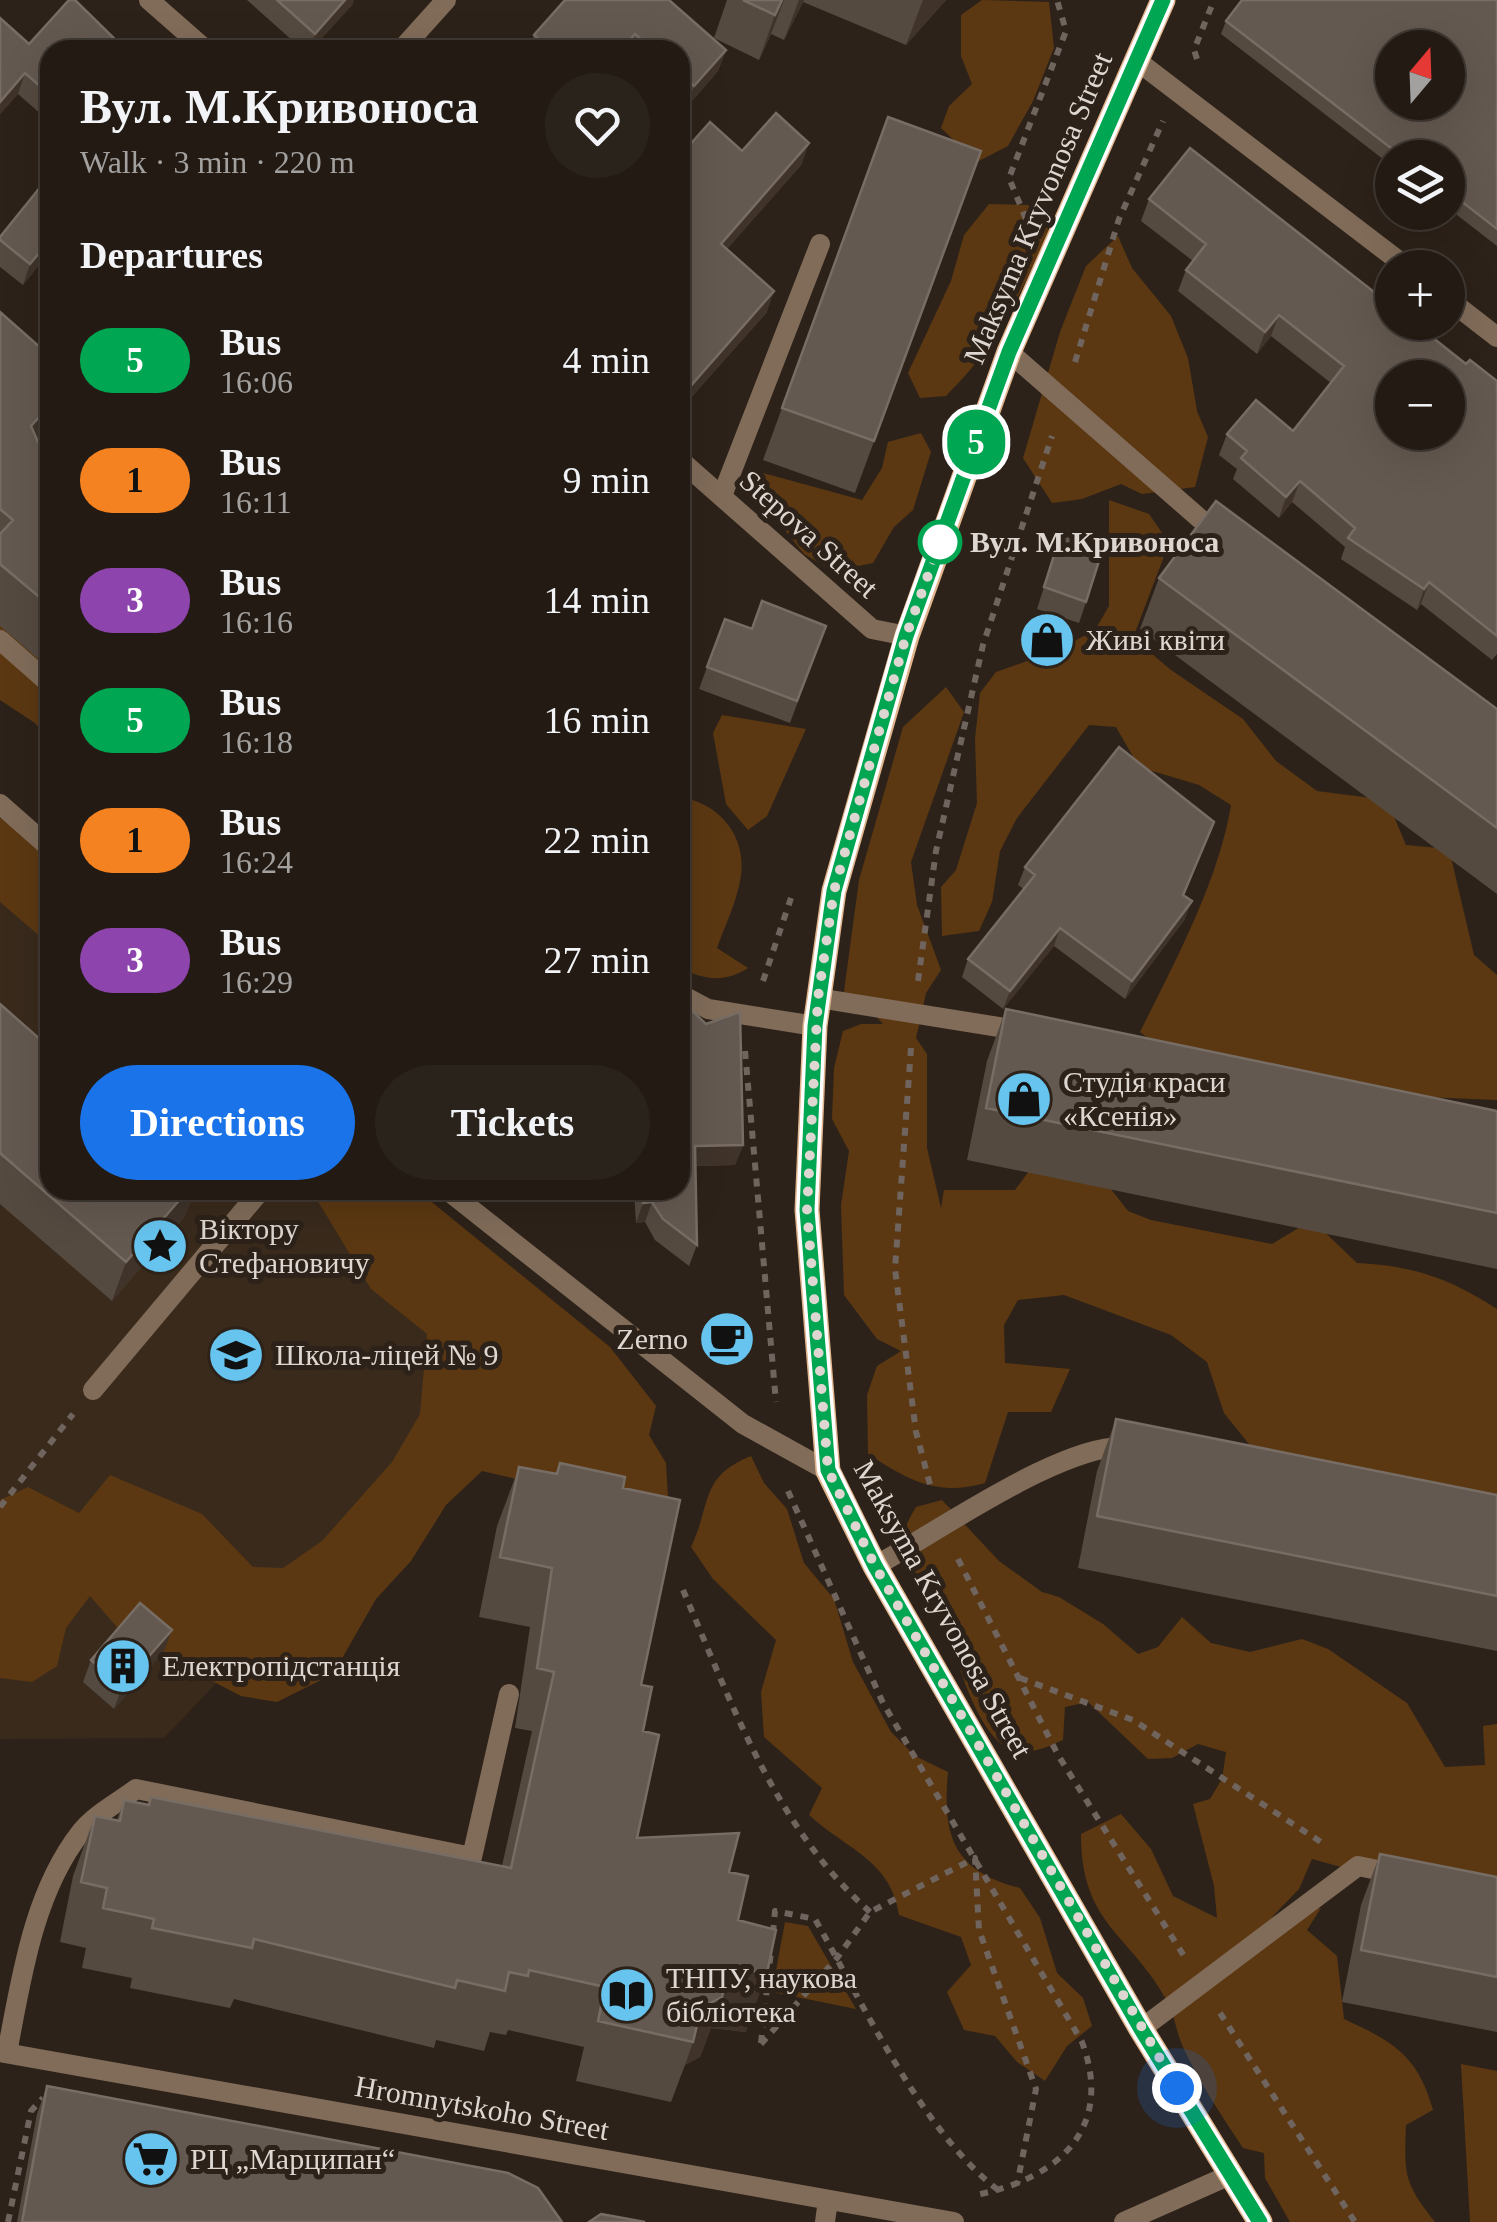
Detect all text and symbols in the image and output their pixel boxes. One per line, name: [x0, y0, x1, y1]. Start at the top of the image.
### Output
north arrow: [1375, 30, 1465, 120]
map controls: [1375, 30, 1465, 450]
street label: Maksyma Kryvonosa Street: [957, 47, 1118, 368]
button: heart: [545, 73, 650, 178]
text: Вул. М.Кривоноса: [80, 80, 479, 133]
button: layers: [1375, 140, 1465, 230]
text: Walk · 3 min · 220 m: [80, 144, 355, 180]
text: Departures: [80, 234, 263, 276]
button: +: [1375, 250, 1465, 340]
text: Bus: [220, 321, 281, 363]
text: 4 min: [562, 339, 650, 381]
text: 5: [126, 341, 144, 380]
button: −: [1375, 360, 1465, 450]
text: 16:06: [220, 364, 293, 400]
line badge: 5: [944, 410, 1008, 474]
text: 5: [967, 423, 985, 462]
text: Bus: [220, 441, 281, 483]
text: 9 min: [562, 459, 650, 501]
text: 1: [126, 461, 144, 500]
street label: Stepova Street: [734, 463, 886, 605]
text: 16:11: [220, 484, 292, 520]
marker: Вул. М.Кривоноса: [919, 521, 961, 563]
place label: Вул. М.Кривоноса: [970, 525, 1219, 558]
text: Bus: [220, 561, 281, 603]
text: 14 min: [543, 579, 650, 621]
text: 3: [126, 581, 144, 620]
text: 16:16: [220, 604, 293, 640]
shop icon: Живі квіти: [1017, 610, 1077, 670]
place label: Живі квіти: [1086, 623, 1225, 656]
text: Bus: [220, 681, 281, 723]
text: 16 min: [543, 699, 650, 741]
text: 5: [126, 701, 144, 740]
text: 16:18: [220, 724, 293, 760]
text: Bus: [220, 801, 281, 843]
text: 22 min: [543, 819, 650, 861]
text: 1: [126, 821, 144, 860]
text: 16:24: [220, 844, 293, 880]
text: Bus: [220, 921, 281, 963]
text: 27 min: [543, 939, 650, 981]
text: 3: [126, 941, 144, 980]
text: 16:29: [220, 964, 293, 1000]
button: Directions: [80, 1065, 355, 1180]
button: Tickets: [375, 1065, 650, 1180]
place label: Студія краси «Ксенія»: [1063, 1065, 1226, 1132]
shop icon: Студія краси «Ксенія»: [994, 1069, 1054, 1129]
place label: Віктору Стефановичу: [199, 1212, 370, 1279]
place icon: Віктору Стефановичу: [130, 1216, 190, 1276]
cafe icon: Zerno: [697, 1309, 757, 1369]
place label: Zerno: [616, 1322, 688, 1355]
school or university icon: Школа-ліцей № 9: [206, 1325, 266, 1385]
place label: Школа-ліцей № 9: [275, 1338, 499, 1371]
street label: Maksyma Kryvonosa Street: [848, 1454, 1039, 1764]
building icon: Електропідстанція: [93, 1636, 153, 1696]
place label: Електропідстанція: [162, 1649, 400, 1682]
place label: ТНПУ, наукова бібліотека: [666, 1961, 857, 2028]
library icon: ТНПУ, наукова бібліотека: [597, 1965, 657, 2025]
your location: [1152, 2063, 1202, 2113]
street label: Hromnytskoho Street: [352, 2069, 612, 2146]
supermarket icon: РЦ „Марципан“: [121, 2129, 181, 2189]
place label: РЦ „Марципан“: [190, 2142, 395, 2175]

